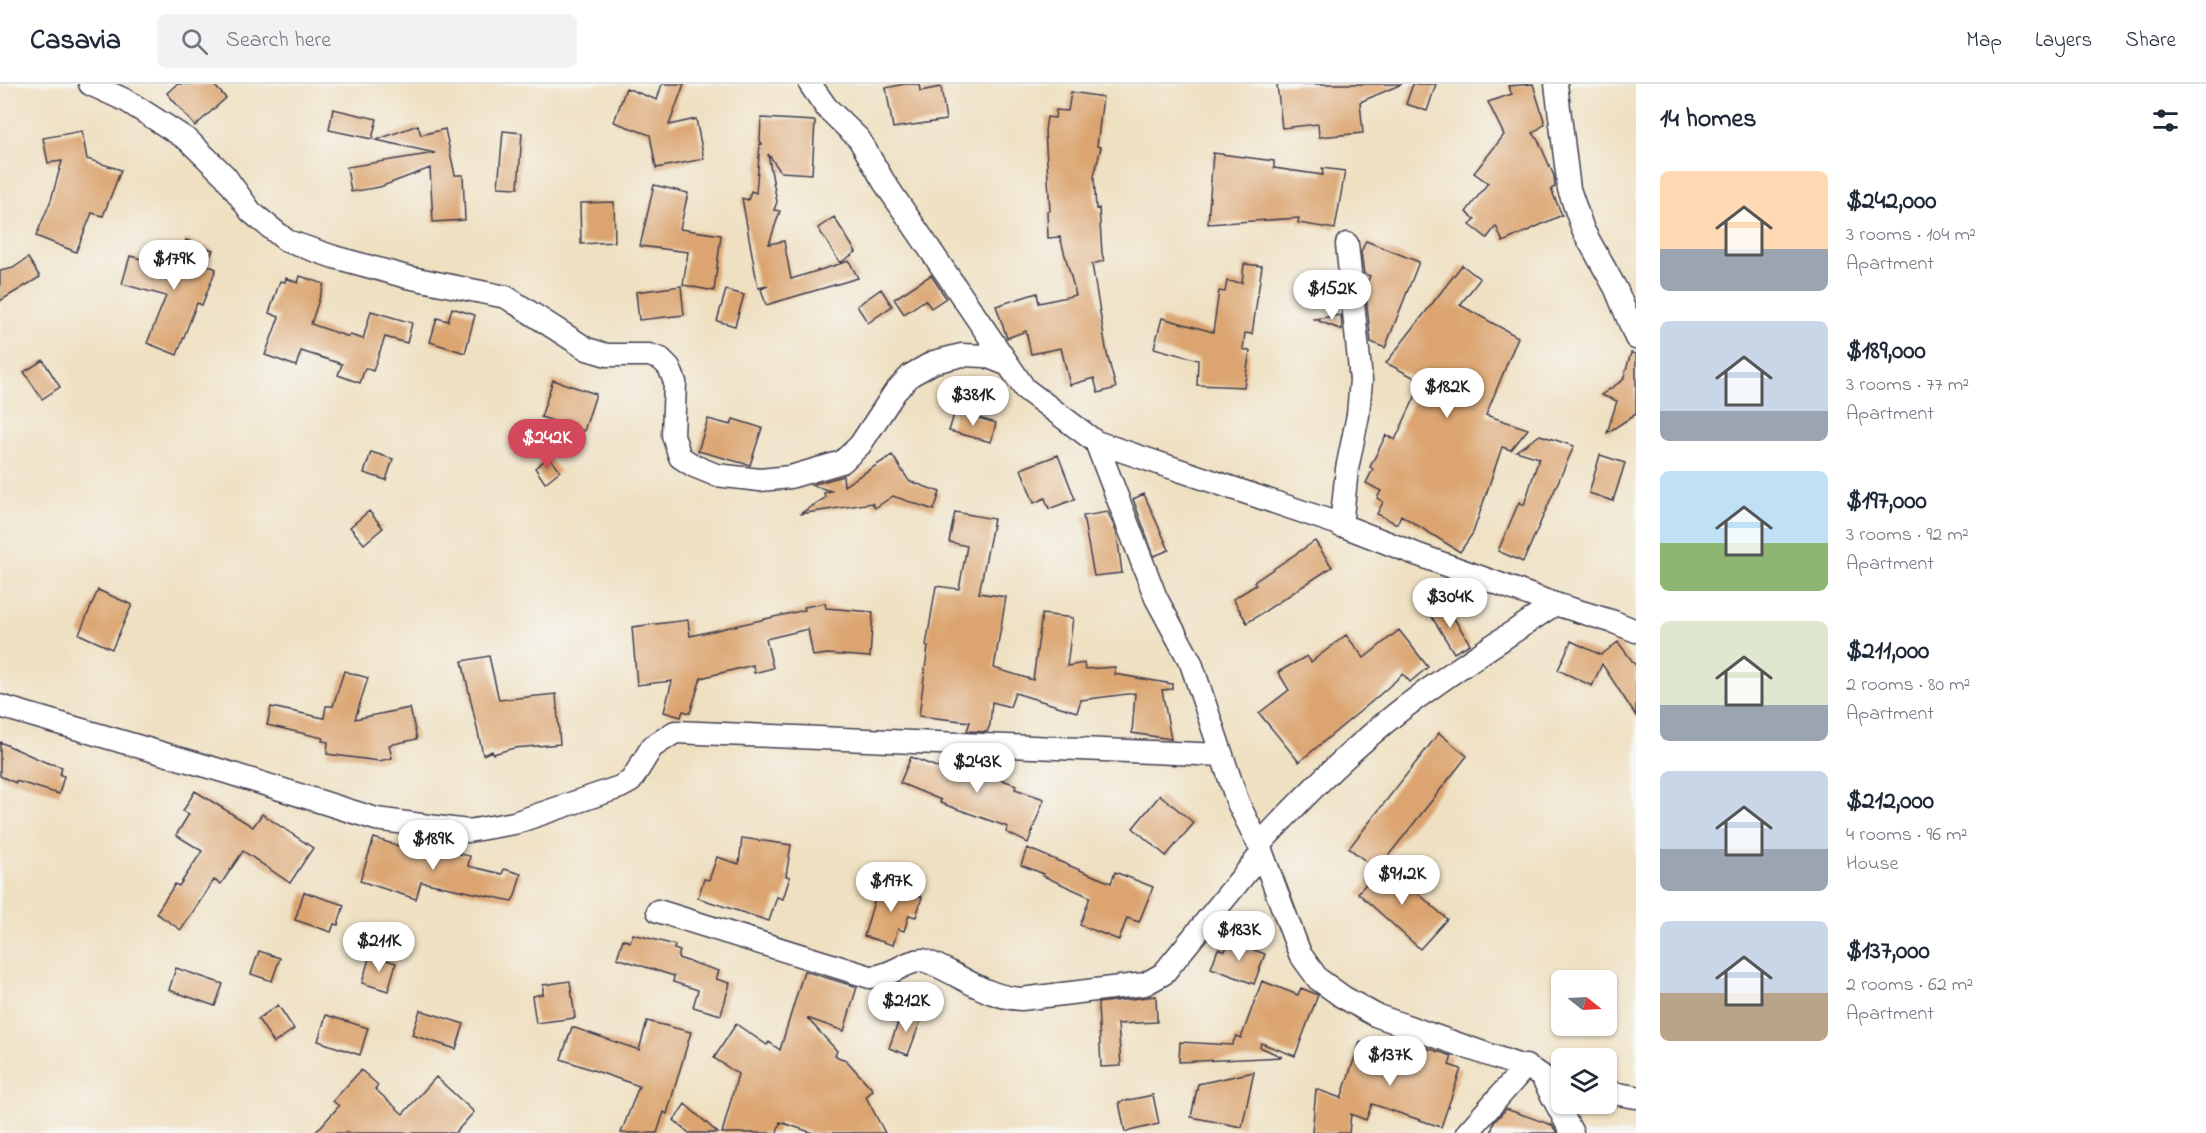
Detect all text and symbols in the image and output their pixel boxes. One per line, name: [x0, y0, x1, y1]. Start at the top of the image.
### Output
search box: [157, 14, 577, 68]
text: Casavia: [30, 21, 121, 62]
icon: search: [178, 25, 211, 58]
text: Search here: [226, 25, 331, 57]
text: Map: [1966, 26, 2002, 56]
text: Layers: [2035, 26, 2092, 56]
text: Share: [2125, 26, 2176, 56]
text: 14 homes: [1660, 101, 1756, 139]
icon: filters: [2149, 104, 2182, 137]
text: $242,000: [1846, 183, 1936, 221]
icon: home: [1708, 195, 1780, 267]
text: 3 rooms · 104 m²: [1846, 221, 1976, 250]
pin: $179K: [132, 240, 216, 291]
text: $179K: [153, 245, 195, 274]
text: Apartment: [1846, 250, 1934, 279]
pin: $152K: [1290, 270, 1374, 321]
text: $152K: [1307, 275, 1357, 304]
text: $189,000: [1846, 333, 1926, 371]
icon: home: [1708, 345, 1780, 417]
pin: $182K: [1405, 368, 1489, 419]
text: 3 rooms · 77 m²: [1846, 371, 1969, 400]
text: $182K: [1424, 373, 1470, 402]
pin: $381K: [931, 376, 1015, 427]
text: $381K: [951, 381, 995, 410]
text: Apartment: [1846, 400, 1934, 429]
pin: $242K: [505, 419, 589, 470]
text: $242K: [522, 424, 572, 453]
text: $197,000: [1846, 483, 1927, 521]
icon: home: [1708, 495, 1780, 567]
text: 3 rooms · 92 m²: [1846, 521, 1969, 550]
text: Apartment: [1846, 550, 1934, 579]
pin: $304K: [1408, 578, 1492, 629]
text: $304K: [1427, 583, 1473, 612]
text: $211,000: [1846, 633, 1929, 671]
icon: home: [1708, 645, 1780, 717]
text: 2 rooms · 80 m²: [1846, 671, 1971, 700]
text: Apartment: [1846, 700, 1934, 729]
pin: $243K: [935, 743, 1019, 794]
text: $243K: [953, 748, 1001, 777]
text: $212,000: [1846, 783, 1934, 821]
icon: home: [1708, 795, 1780, 867]
pin: $189K: [391, 820, 475, 871]
text: 4 rooms · 96 m²: [1846, 821, 1967, 850]
text: $189K: [412, 825, 454, 854]
text: House: [1846, 850, 1899, 879]
pin: $91.2K: [1353, 855, 1451, 906]
text: $91.2K: [1378, 860, 1426, 889]
pin: $197K: [849, 862, 933, 913]
text: $197K: [870, 867, 912, 896]
pin: $183K: [1197, 911, 1281, 962]
text: $183K: [1217, 916, 1261, 945]
pin: $211K: [337, 922, 421, 973]
text: $211K: [357, 927, 401, 956]
text: $137,000: [1846, 933, 1930, 971]
icon: home: [1708, 945, 1780, 1017]
north arrow: [1551, 970, 1617, 1036]
map controls: [1551, 970, 1617, 1114]
text: 2 rooms · 62 m²: [1846, 971, 1973, 1000]
pin: $212K: [864, 982, 948, 1033]
text: $212K: [882, 987, 930, 1016]
text: Apartment: [1846, 1000, 1934, 1029]
pin: $137K: [1348, 1036, 1432, 1087]
text: $137K: [1368, 1041, 1412, 1070]
button: layers: [1551, 1048, 1617, 1114]

